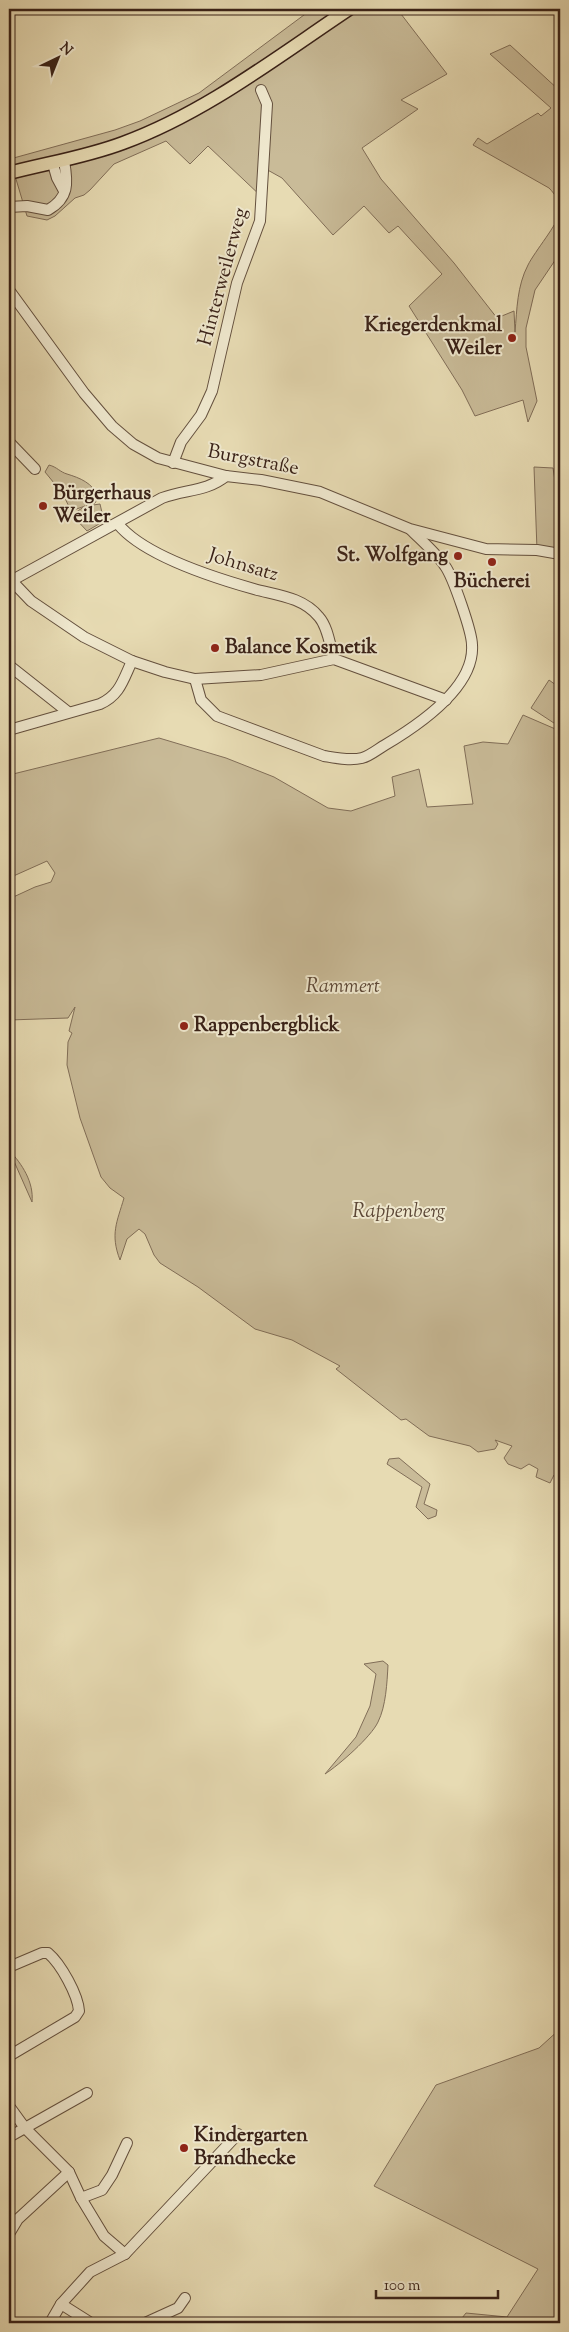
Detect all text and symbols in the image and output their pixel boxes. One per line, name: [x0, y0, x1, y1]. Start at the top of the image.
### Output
north arrow: [32, 32, 82, 82]
text: N: [55, 39, 76, 61]
street label: Hinterweilerweg: [192, 205, 256, 349]
place label: Kriegerdenkmal Weiler: [365, 312, 502, 364]
marker: Kriegerdenkmal Weiler: [506, 332, 518, 344]
street label: Burgstraße: [205, 438, 301, 484]
place label: Bürgerhaus Weiler: [53, 480, 151, 532]
marker: Bürgerhaus Weiler: [37, 500, 49, 512]
street label: Johnsatz: [204, 541, 281, 590]
place label: St. Wolfgang: [336, 542, 448, 571]
marker: St. Wolfgang: [452, 550, 464, 562]
marker: Bücherei: [486, 556, 498, 568]
place label: Bücherei: [454, 568, 531, 597]
place label: Balance Kosmetik: [225, 634, 377, 663]
marker: Balance Kosmetik: [209, 642, 221, 654]
park label: Rammert: [306, 973, 380, 1002]
place label: Rappenbergblick: [194, 1012, 340, 1041]
marker: Rappenbergblick: [178, 1020, 190, 1032]
park label: Rappenberg: [352, 1198, 446, 1227]
place label: Kindergarten Brandhecke: [194, 2122, 308, 2174]
marker: Kindergarten Brandhecke: [178, 2142, 190, 2154]
scale bar: [376, 2267, 499, 2299]
text: 100 m: [384, 2276, 421, 2297]

